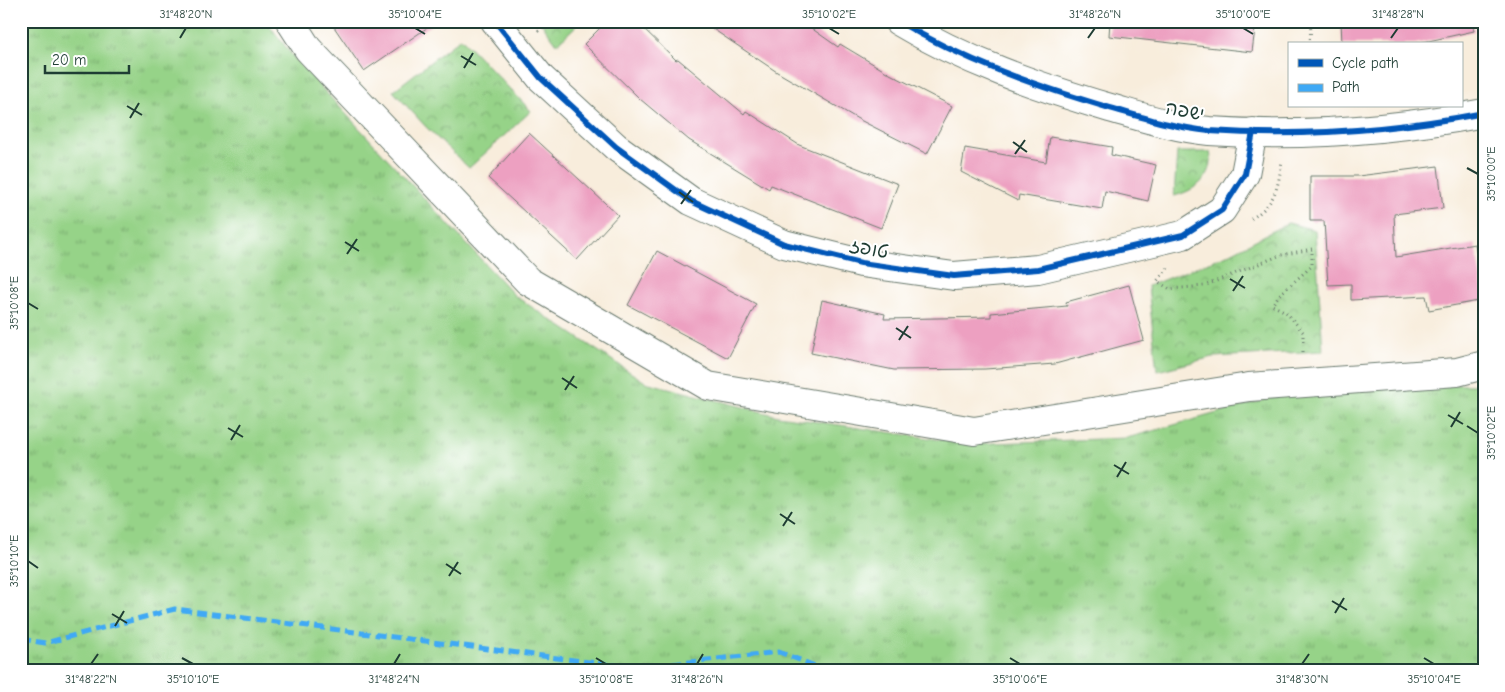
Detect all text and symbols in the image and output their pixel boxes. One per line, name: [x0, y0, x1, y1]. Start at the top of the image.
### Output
text: 31°48'20"N: [160, 7, 212, 21]
text: 35°10'04"E: [388, 7, 442, 21]
text: 35°10'02"E: [802, 7, 856, 21]
text: 31°48'26"N: [1069, 7, 1121, 21]
text: 35°10'00"E: [1215, 7, 1271, 21]
text: 31°48'28"N: [1372, 7, 1424, 21]
scale bar: [45, 42, 129, 74]
legend: [1288, 42, 1462, 108]
text: 20 m: [52, 51, 86, 69]
text: Cycle path: [1332, 54, 1399, 72]
text: Path: [1332, 78, 1360, 96]
street label: ישפה: [1164, 96, 1206, 125]
text: 35°10'00"E: [1484, 146, 1498, 202]
street label: טופז: [848, 235, 890, 263]
text: 35°10'08"E: [7, 276, 21, 330]
text: 35°10'02"E: [1484, 406, 1498, 460]
text: 35°10'10"E: [7, 535, 21, 587]
text: 31°48'22"N: [65, 672, 117, 686]
text: 35°10'10"E: [167, 672, 219, 686]
text: 31°48'24"N: [368, 672, 420, 686]
text: 35°10'08"E: [579, 672, 633, 686]
text: 31°48'26"N: [671, 672, 723, 686]
text: 35°10'06"E: [993, 672, 1047, 686]
text: 31°48'30"N: [1276, 672, 1328, 686]
text: 35°10'04"E: [1407, 672, 1461, 686]

